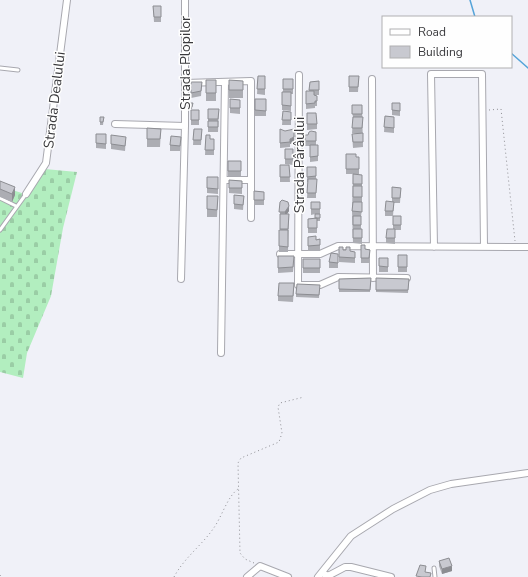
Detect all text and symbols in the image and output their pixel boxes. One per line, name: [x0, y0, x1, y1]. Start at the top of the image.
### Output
street label: Strada Plopilor: [176, 16, 195, 110]
legend: [382, 16, 512, 68]
text: Road: [418, 24, 446, 40]
text: Building: [418, 44, 463, 60]
street label: Strada Dealului: [39, 51, 70, 150]
street label: Strada Pârâului: [290, 117, 309, 213]

